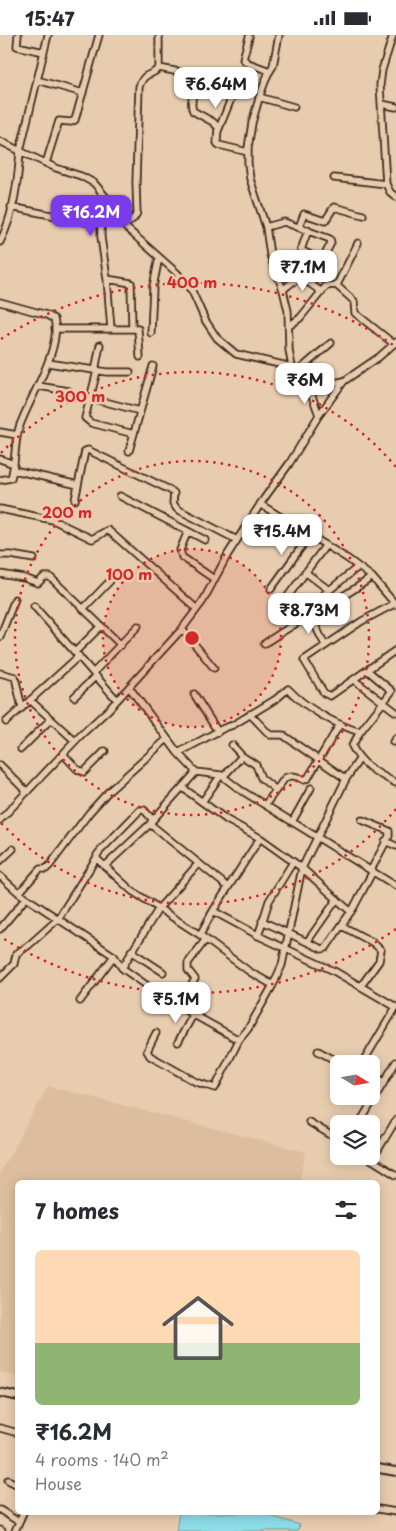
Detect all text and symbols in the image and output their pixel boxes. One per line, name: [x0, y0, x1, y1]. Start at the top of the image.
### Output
text: 15:47: [25, 4, 74, 32]
pin: ₹6.64M: [175, 67, 257, 109]
text: ₹6.64M: [185, 71, 247, 95]
pin: ₹16.2M: [50, 195, 132, 237]
text: ₹16.2M: [62, 199, 120, 223]
pin: ₹7.1M: [268, 249, 338, 292]
text: ₹7.1M: [280, 254, 326, 278]
text: 400 m: [167, 270, 217, 293]
pin: ₹6M: [281, 363, 329, 405]
text: ₹6M: [286, 367, 324, 391]
text: 300 m: [55, 384, 105, 407]
text: 200 m: [42, 500, 92, 523]
pin: ₹15.4M: [241, 513, 323, 556]
text: ₹15.4M: [253, 518, 311, 542]
text: 100 m: [106, 562, 152, 585]
pin: ₹8.73M: [268, 593, 350, 635]
text: ₹8.73M: [279, 597, 339, 621]
centre of rings: [183, 629, 201, 647]
pin: ₹5.1M: [141, 981, 211, 1024]
text: ₹5.1M: [153, 986, 199, 1010]
north arrow: [330, 1055, 380, 1105]
map controls: [330, 1055, 380, 1165]
button: layers: [330, 1115, 380, 1165]
text: 7 homes: [35, 1194, 119, 1226]
icon: filters: [332, 1196, 360, 1224]
icon: home: [153, 1283, 243, 1373]
text: ₹16.2M: [35, 1415, 112, 1447]
text: 4 rooms · 140 m²: [35, 1447, 169, 1471]
text: House: [35, 1471, 82, 1495]

